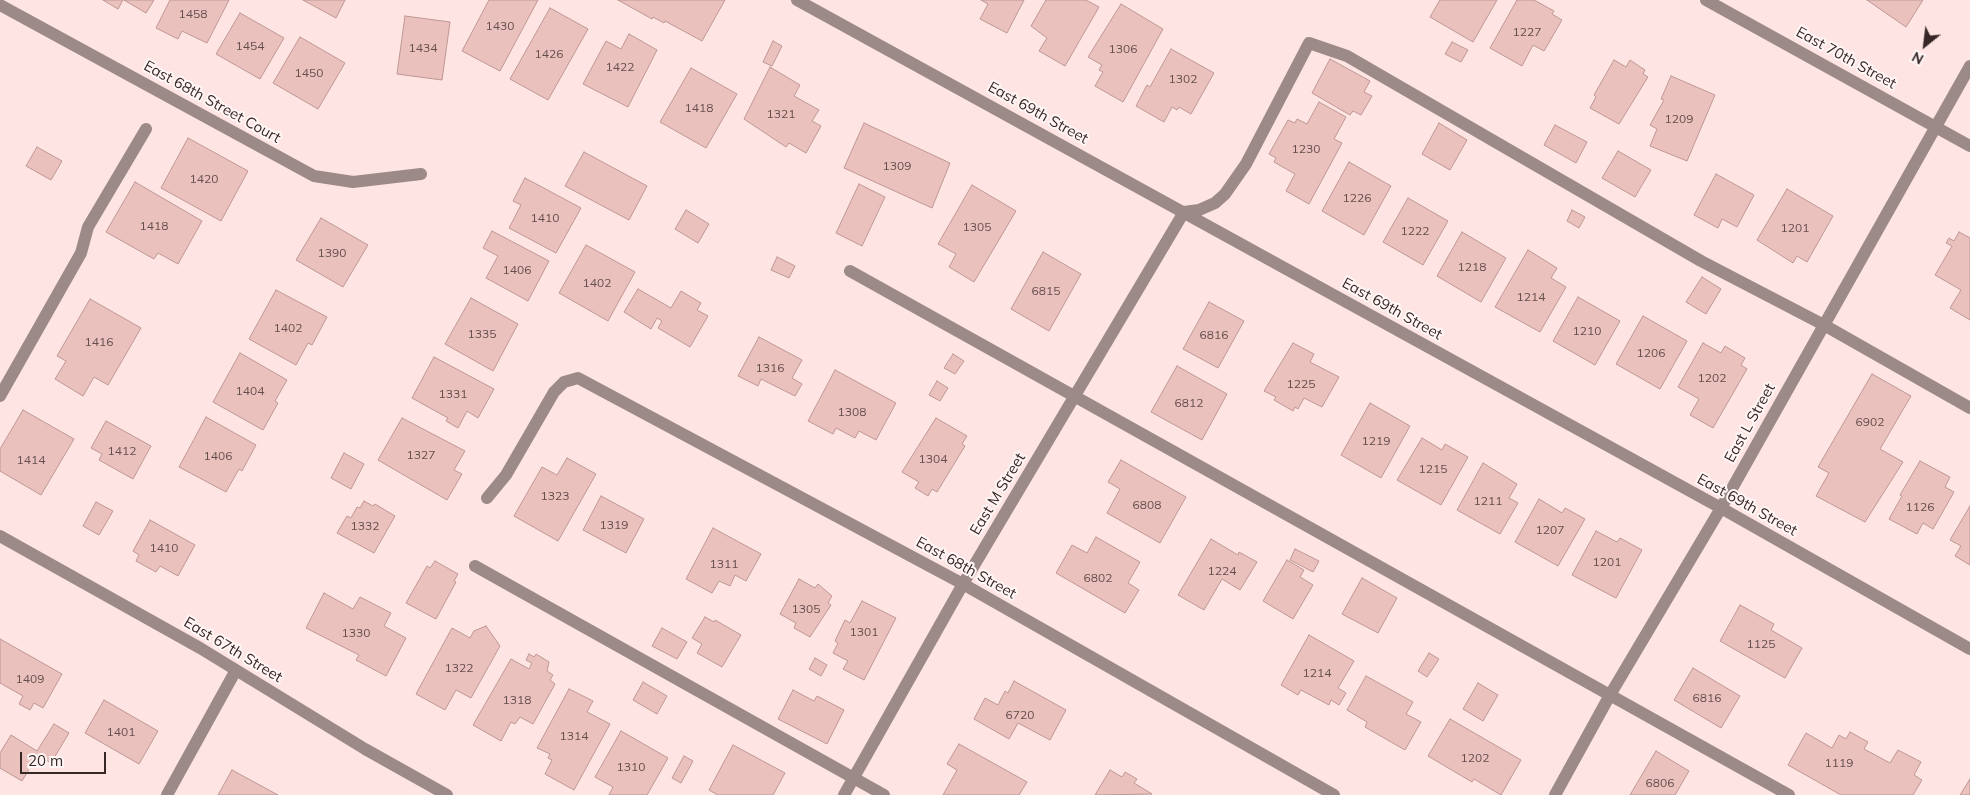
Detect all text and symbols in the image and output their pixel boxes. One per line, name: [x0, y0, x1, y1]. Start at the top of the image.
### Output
house number: 1458: [179, 7, 207, 21]
house number: 1430: [486, 19, 514, 33]
north arrow: [1900, 20, 1950, 70]
street label: East 70th Street: [1793, 23, 1899, 93]
house number: 1227: [1513, 25, 1541, 39]
house number: 1454: [236, 39, 264, 53]
house number: 1434: [409, 41, 437, 55]
house number: 1306: [1109, 42, 1137, 56]
house number: 1426: [535, 47, 563, 61]
text: N: [1909, 48, 1927, 69]
street label: East 68th Street Court: [140, 57, 284, 147]
house number: 1422: [606, 60, 634, 74]
house number: 1450: [295, 66, 323, 80]
house number: 1302: [1169, 72, 1197, 86]
street label: East 69th Street: [985, 78, 1091, 148]
house number: 1418: [685, 101, 713, 115]
house number: 1321: [767, 107, 795, 121]
house number: 1209: [1665, 112, 1693, 126]
house number: 1230: [1292, 142, 1320, 156]
house number: 1309: [883, 159, 911, 173]
house number: 1420: [190, 172, 218, 186]
house number: 1226: [1343, 191, 1371, 205]
house number: 1410: [531, 211, 559, 225]
house number: 1418: [140, 219, 168, 233]
house number: 1305: [963, 220, 991, 234]
house number: 1201: [1781, 221, 1809, 235]
house number: 1222: [1401, 224, 1429, 238]
house number: 1390: [318, 246, 346, 260]
house number: 1218: [1458, 260, 1486, 274]
house number: 1406: [503, 263, 531, 277]
street label: East 69th Street: [1339, 274, 1445, 344]
house number: 1402: [583, 276, 611, 290]
house number: 6815: [1032, 284, 1060, 298]
house number: 1214: [1517, 290, 1545, 304]
house number: 1402: [274, 321, 302, 335]
house number: 1210: [1573, 324, 1601, 338]
house number: 1335: [468, 327, 496, 341]
house number: 6816: [1200, 328, 1228, 342]
house number: 1416: [85, 335, 113, 349]
house number: 1206: [1637, 346, 1665, 360]
house number: 1316: [756, 361, 784, 375]
house number: 1202: [1698, 371, 1726, 385]
house number: 1225: [1287, 377, 1315, 391]
street label: East L Street: [1721, 380, 1779, 466]
house number: 1404: [236, 384, 264, 398]
house number: 1331: [439, 387, 467, 401]
house number: 6812: [1175, 396, 1203, 410]
house number: 1308: [838, 405, 866, 419]
house number: 6902: [1856, 415, 1884, 429]
house number: 1219: [1362, 434, 1390, 448]
house number: 1412: [108, 444, 136, 458]
house number: 1327: [407, 448, 435, 462]
house number: 1406: [204, 449, 232, 463]
street label: East M Street: [966, 450, 1030, 538]
house number: 1304: [919, 452, 947, 466]
house number: 1414: [17, 453, 45, 467]
house number: 1215: [1419, 462, 1447, 476]
street label: East 69th Street: [1694, 470, 1800, 540]
house number: 1323: [541, 489, 569, 503]
house number: 1211: [1474, 494, 1502, 508]
house number: 6808: [1133, 498, 1161, 512]
house number: 1126: [1906, 500, 1934, 514]
house number: 1319: [600, 518, 628, 532]
house number: 1332: [351, 519, 379, 533]
house number: 1207: [1536, 523, 1564, 537]
street label: East 68th Street: [913, 533, 1019, 603]
house number: 1410: [150, 541, 178, 555]
house number: 1201: [1593, 555, 1621, 569]
house number: 1311: [710, 557, 738, 571]
house number: 1224: [1208, 564, 1236, 578]
house number: 6802: [1084, 571, 1112, 585]
house number: 1305: [792, 602, 820, 616]
street label: East 67th Street: [181, 614, 285, 686]
house number: 1301: [850, 625, 878, 639]
house number: 1330: [342, 626, 370, 640]
house number: 1125: [1747, 637, 1775, 651]
house number: 1322: [445, 661, 473, 675]
house number: 1214: [1303, 666, 1331, 680]
house number: 1409: [16, 672, 44, 686]
house number: 6816: [1693, 691, 1721, 705]
house number: 1318: [503, 693, 531, 707]
house number: 6720: [1006, 708, 1034, 722]
house number: 1401: [107, 725, 135, 739]
house number: 1314: [560, 729, 588, 743]
scale bar: [22, 742, 109, 774]
text: 20 m: [28, 751, 63, 770]
house number: 1202: [1461, 751, 1489, 765]
house number: 1119: [1825, 756, 1853, 770]
house number: 1310: [617, 760, 645, 774]
house number: 6806: [1646, 776, 1674, 790]

